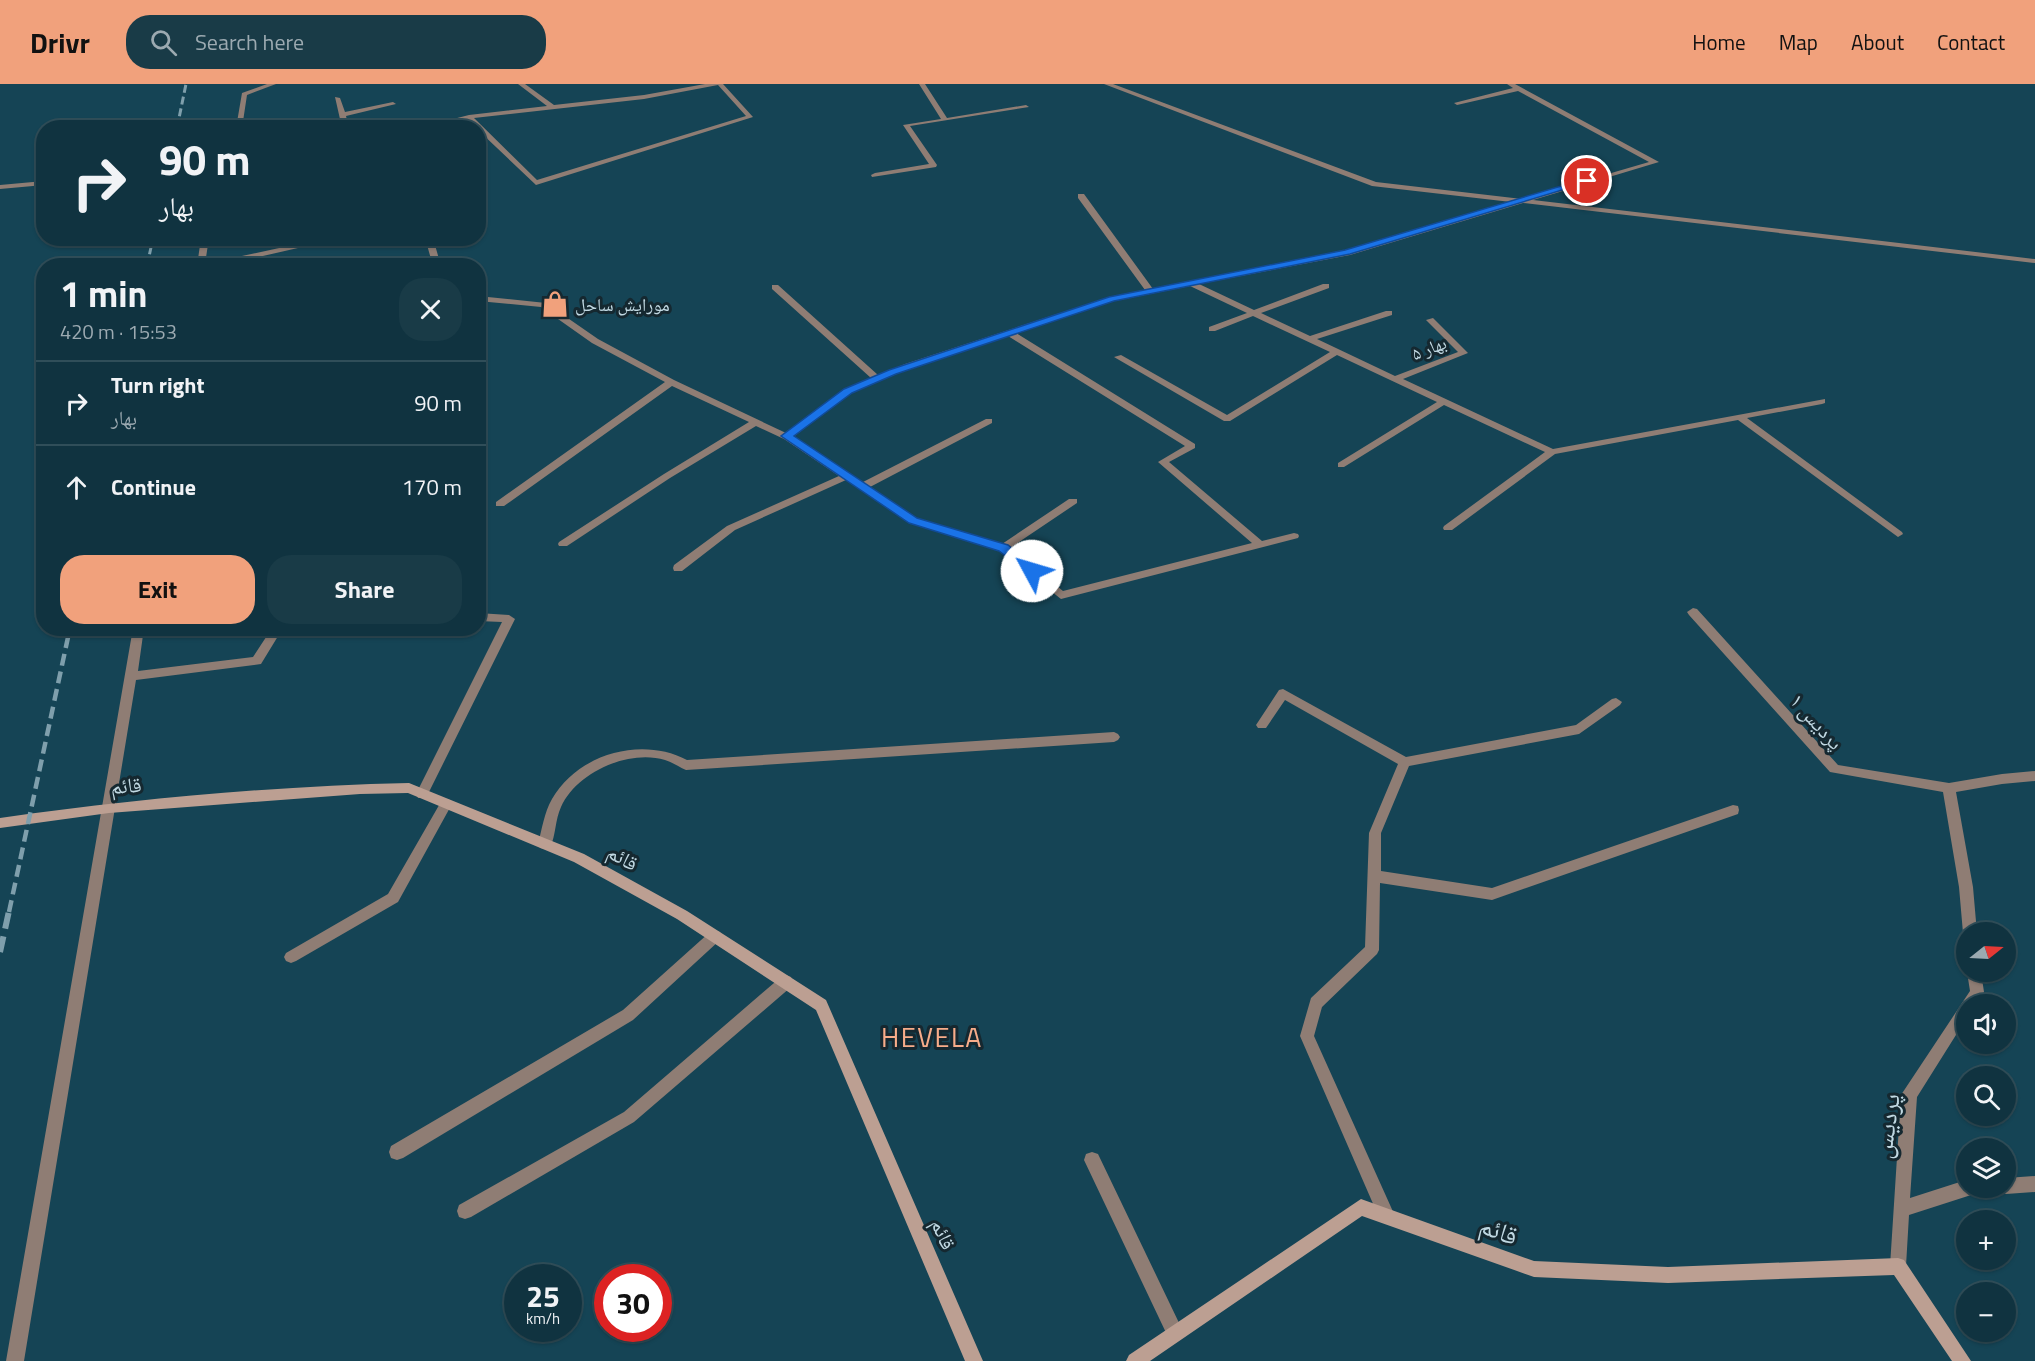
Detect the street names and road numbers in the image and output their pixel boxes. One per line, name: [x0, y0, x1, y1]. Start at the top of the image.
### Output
street label: بهار ۵: [1408, 329, 1450, 367]
street label: پرديس ۱: [1783, 685, 1851, 757]
street label: قائم: [109, 768, 143, 802]
street label: قائم: [602, 835, 644, 879]
street label: پرديس: [1862, 1091, 1910, 1161]
street label: قائم: [1474, 1205, 1524, 1255]
street label: قائم: [923, 1213, 965, 1255]

